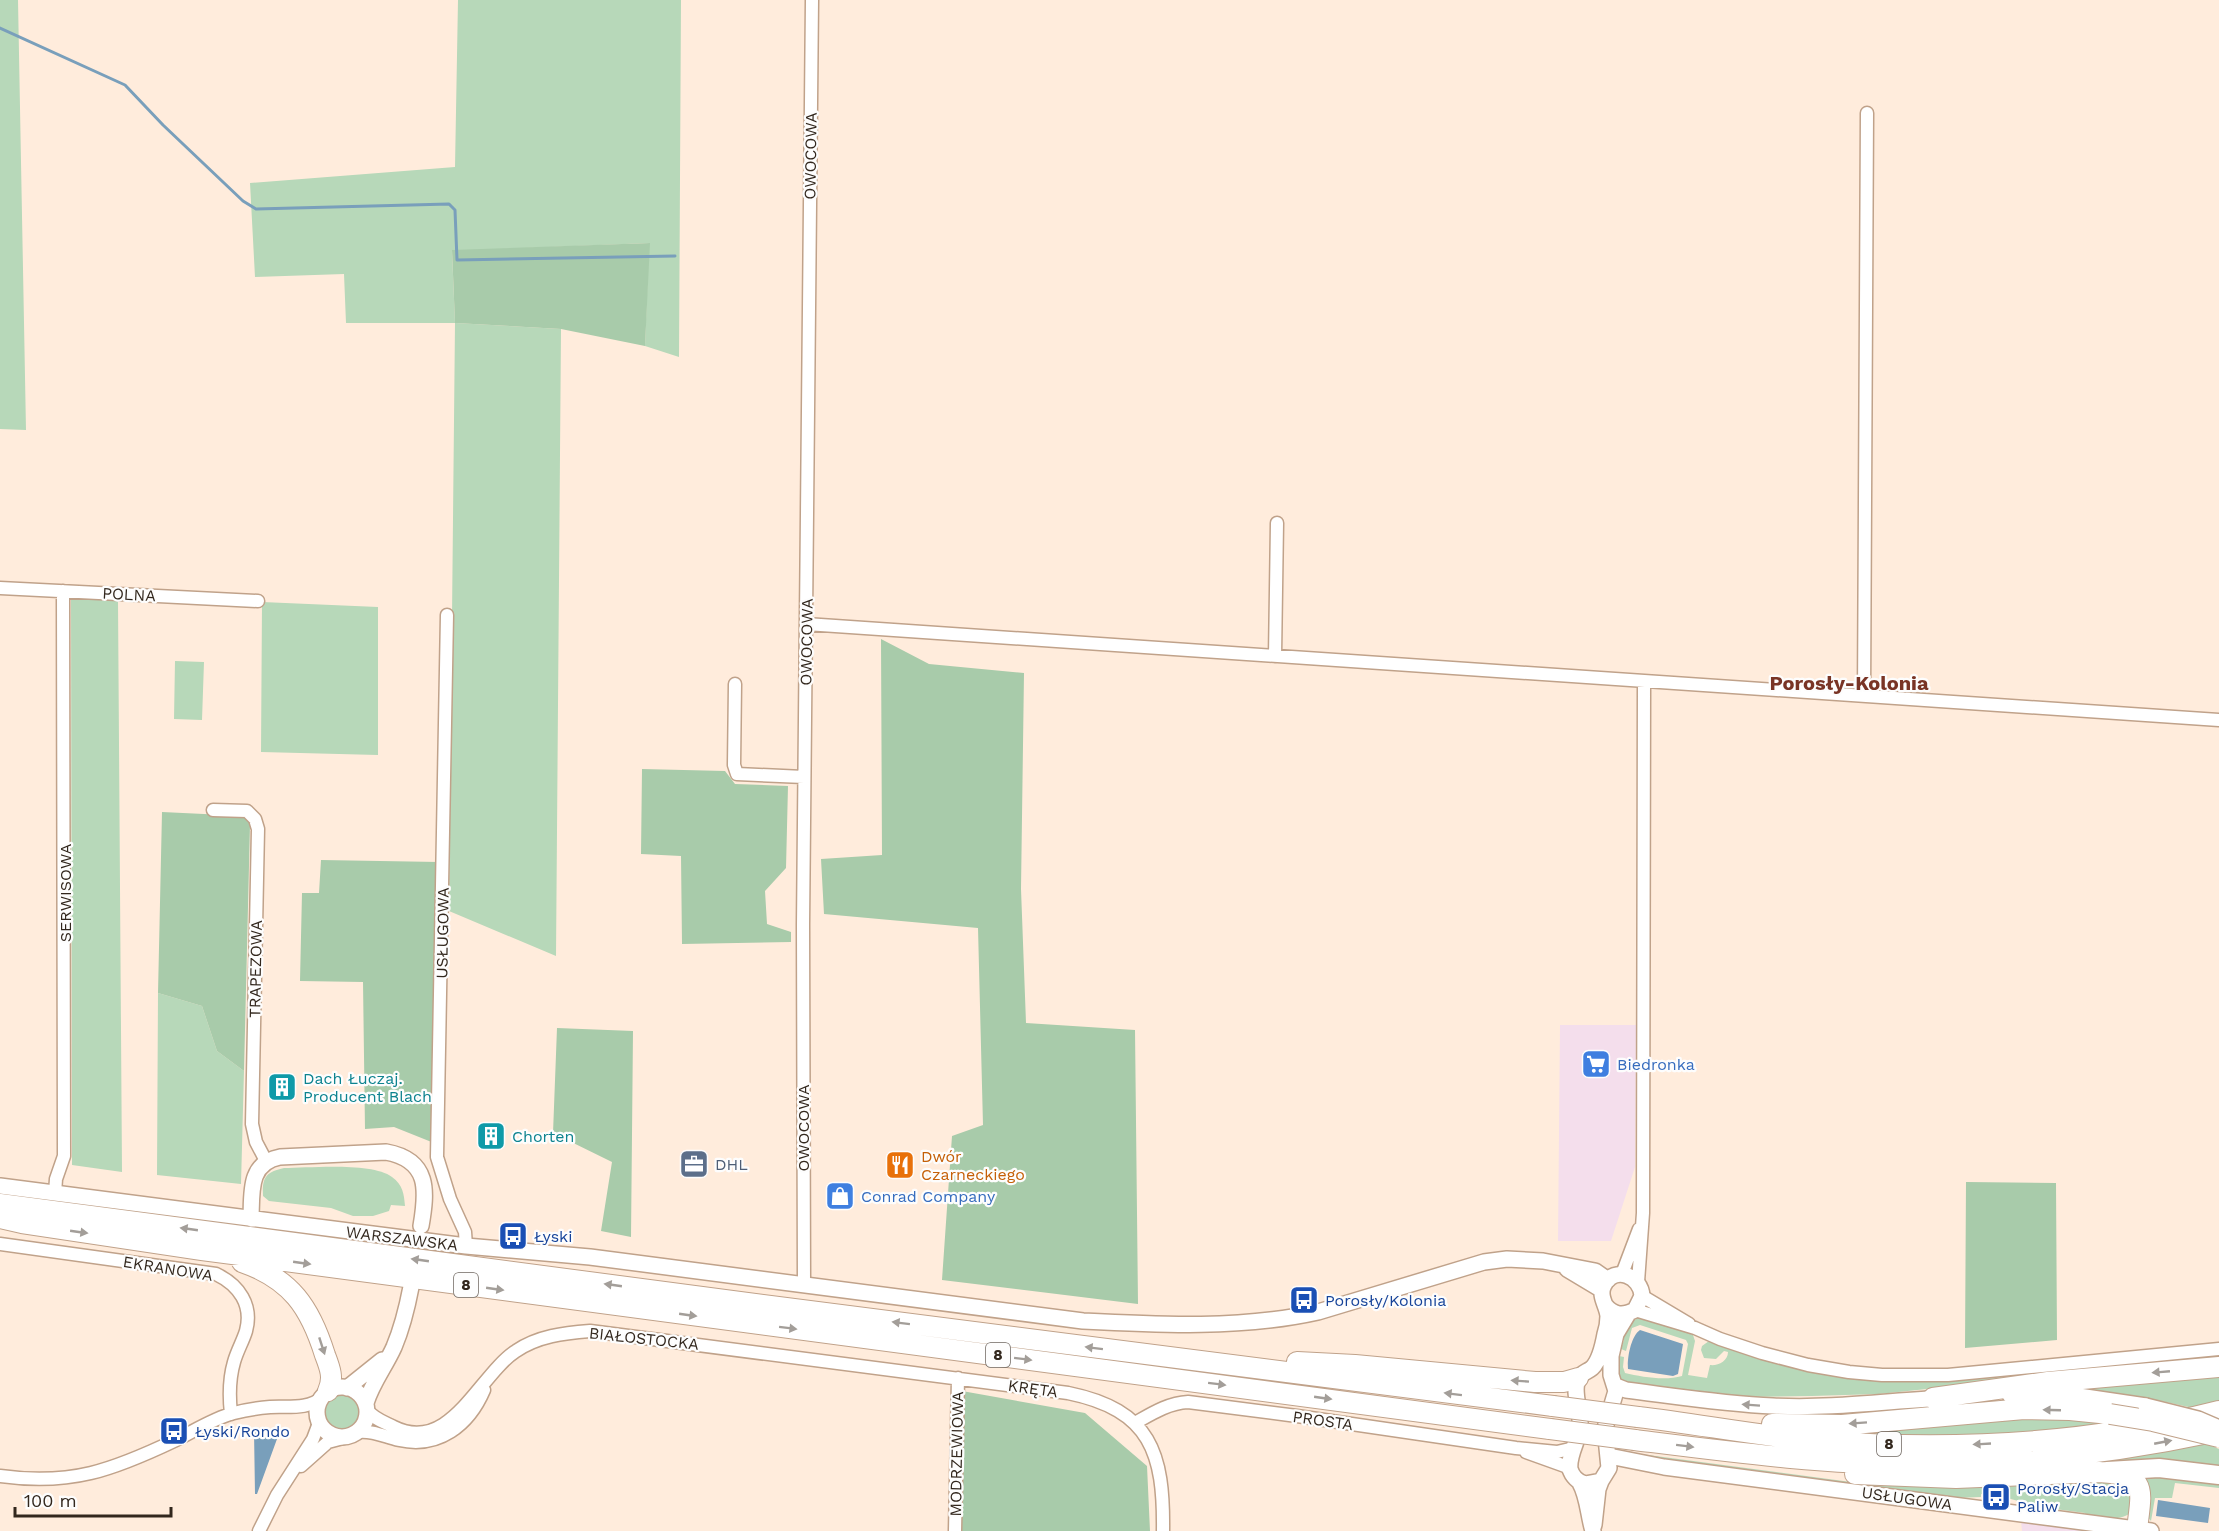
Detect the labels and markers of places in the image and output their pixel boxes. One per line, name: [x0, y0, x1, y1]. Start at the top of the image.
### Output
supermarket icon: Biedronka: [1580, 1048, 1612, 1080]
place label: Biedronka: [1617, 1055, 1695, 1074]
place label: Dach Łuczaj. Producent Blach: [303, 1069, 432, 1106]
building icon: Dach Łuczaj. Producent Blach: [266, 1071, 298, 1103]
building icon: Chorten: [475, 1120, 507, 1152]
place label: Chorten: [512, 1127, 574, 1146]
place label: Dwór Czarneckiego: [921, 1147, 1025, 1184]
office icon: DHL: [678, 1148, 710, 1180]
restaurant icon: Dwór Czarneckiego: [884, 1149, 916, 1181]
place label: DHL: [715, 1155, 748, 1174]
shop icon: Conrad Company: [824, 1180, 856, 1212]
place label: Conrad Company: [861, 1187, 996, 1206]
bus stop icon: Łyski: [497, 1220, 529, 1252]
place label: Łyski: [534, 1227, 572, 1246]
bus stop icon: Porosły/Kolonia: [1288, 1284, 1320, 1316]
place label: Porosły/Kolonia: [1325, 1291, 1446, 1310]
bus stop icon: Łyski/Rondo: [158, 1415, 190, 1447]
place label: Łyski/Rondo: [195, 1422, 290, 1441]
place label: Porosły/Stacja Paliw: [2017, 1479, 2129, 1516]
bus stop icon: Porosły/Stacja Paliw: [1980, 1481, 2012, 1513]

